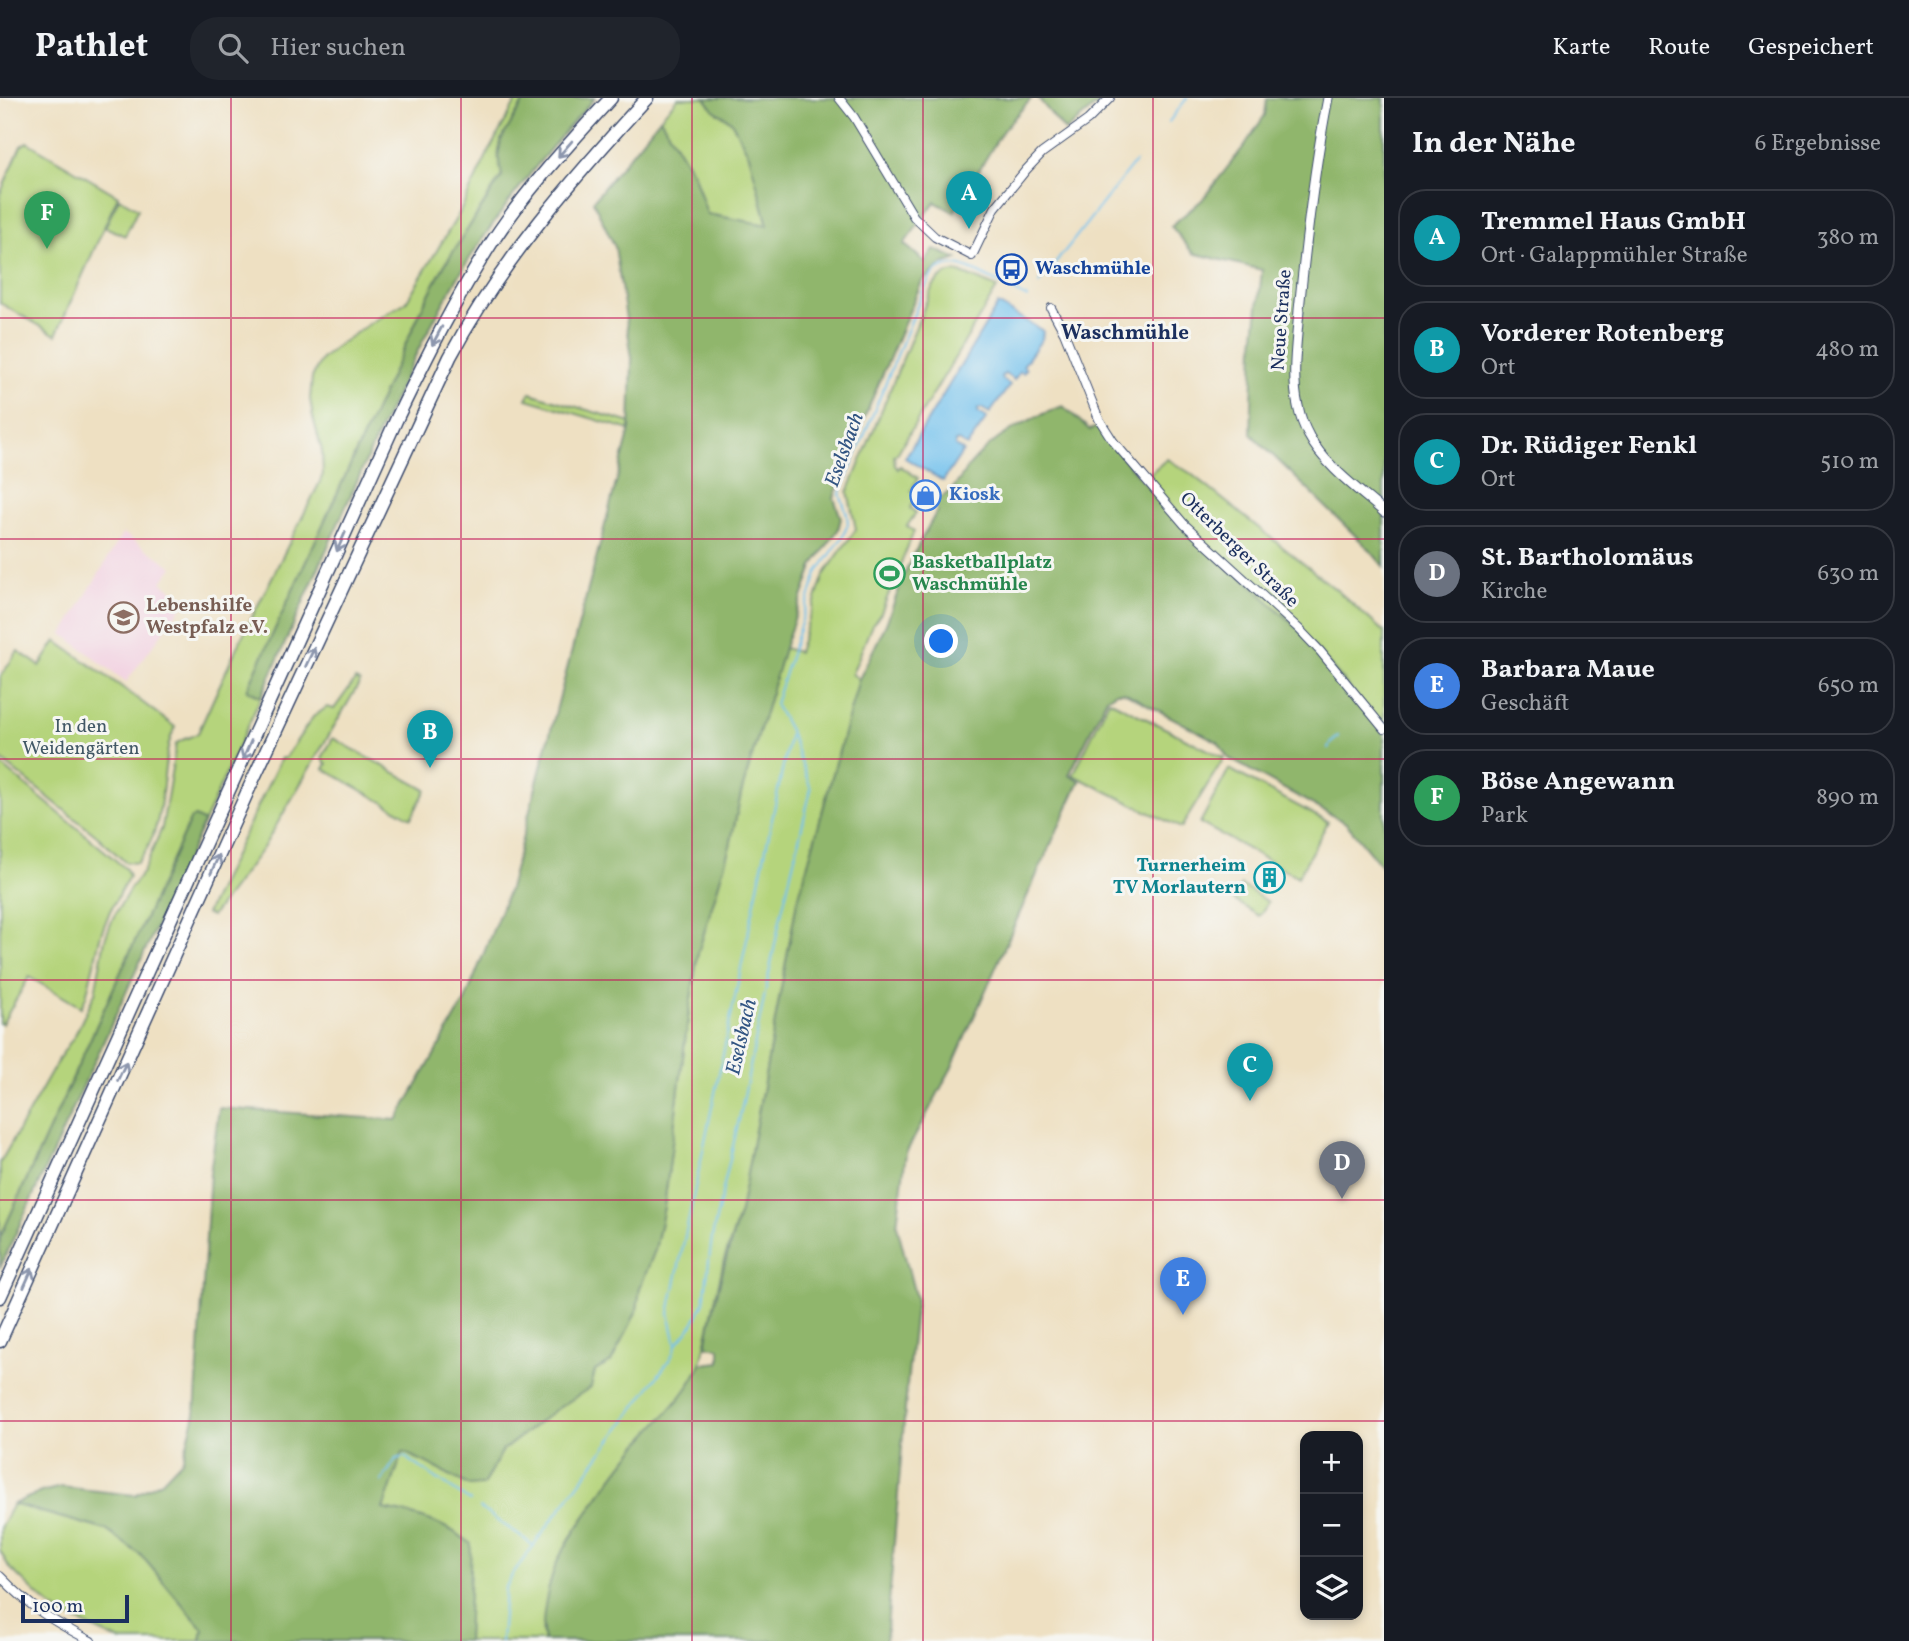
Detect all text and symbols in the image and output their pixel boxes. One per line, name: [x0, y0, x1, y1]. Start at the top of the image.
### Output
search box: [190, 17, 680, 80]
text: Pathlet: [35, 25, 148, 71]
icon: search: [214, 29, 252, 67]
text: Hier suchen: [270, 30, 406, 66]
text: Karte: [1553, 31, 1610, 65]
text: Route: [1648, 31, 1710, 65]
text: Gespeichert: [1748, 31, 1874, 65]
text: In der Nähe: [1412, 123, 1576, 165]
text: 6 Ergebnisse: [1755, 128, 1881, 160]
one-way arrow: [557, 139, 573, 157]
pin: A: [946, 171, 992, 229]
pin: F: [24, 191, 70, 249]
text: Tremmel Haus GmbH: [1481, 204, 1746, 240]
text: A: [1429, 222, 1445, 254]
text: 380 m: [1817, 222, 1879, 254]
text: Ort · Galappmühler Straße: [1481, 240, 1748, 272]
bus stop icon: Waschmühle: [995, 252, 1029, 286]
place label: Waschmühle: [1035, 256, 1151, 282]
street label: Neue Straße: [1265, 268, 1299, 372]
text: Vorderer Rotenberg: [1481, 316, 1724, 352]
district label: Waschmühle: [1061, 319, 1189, 348]
one-way arrow: [430, 325, 443, 346]
text: B: [1429, 334, 1445, 366]
text: 480 m: [1815, 334, 1879, 366]
text: Ort: [1481, 352, 1516, 384]
water label: Eselsbach: [818, 409, 872, 491]
text: Dr. Rüdiger Fenkl: [1481, 428, 1697, 464]
text: C: [1430, 446, 1444, 478]
text: 510 m: [1820, 446, 1879, 478]
text: Ort: [1481, 464, 1516, 496]
shop icon: Kiosk: [909, 478, 943, 512]
place label: Kiosk: [949, 482, 1001, 508]
street label: Otterberger Straße: [1174, 486, 1304, 614]
one-way arrow: [334, 531, 347, 553]
text: St. Bartholomäus: [1481, 540, 1694, 576]
place label: Basketballplatz Waschmühle: [912, 550, 1052, 598]
sports icon: Basketballplatz Waschmühle: [872, 557, 906, 591]
text: D: [1429, 558, 1445, 590]
text: 630 m: [1818, 558, 1879, 590]
text: Kirche: [1481, 576, 1547, 608]
place label: Lebenshilfe Westpfalz e.V.: [146, 593, 268, 641]
school or university icon: Lebenshilfe Westpfalz e.V.: [106, 600, 140, 634]
your location: [924, 624, 958, 658]
one-way arrow: [303, 647, 317, 668]
text: Barbara Maue: [1481, 652, 1655, 688]
text: E: [1430, 670, 1444, 702]
text: 650 m: [1818, 670, 1879, 702]
text: Geschäft: [1481, 688, 1569, 720]
pin: B: [407, 710, 453, 768]
park label: In den Weidengärten: [22, 714, 140, 762]
one-way arrow: [240, 739, 253, 760]
text: Böse Angewann: [1481, 764, 1675, 800]
text: F: [1430, 782, 1444, 814]
text: 890 m: [1816, 782, 1879, 814]
text: Park: [1481, 800, 1528, 832]
place label: Turnerheim TV Morlautern: [1113, 853, 1246, 901]
one-way arrow: [209, 854, 222, 875]
building icon: Turnerheim TV Morlautern: [1252, 860, 1286, 894]
water label: Eselsbach: [719, 996, 765, 1078]
pin: C: [1227, 1043, 1273, 1101]
one-way arrow: [116, 1061, 129, 1082]
pin: D: [1319, 1141, 1365, 1199]
pin: E: [1160, 1257, 1206, 1315]
one-way arrow: [22, 1268, 35, 1289]
map controls: [1300, 1431, 1363, 1620]
button: +: [1300, 1431, 1363, 1494]
button: −: [1300, 1494, 1363, 1557]
button: layers: [1300, 1557, 1363, 1620]
scale bar: [21, 1592, 130, 1624]
text: 100 m: [32, 1594, 83, 1620]

